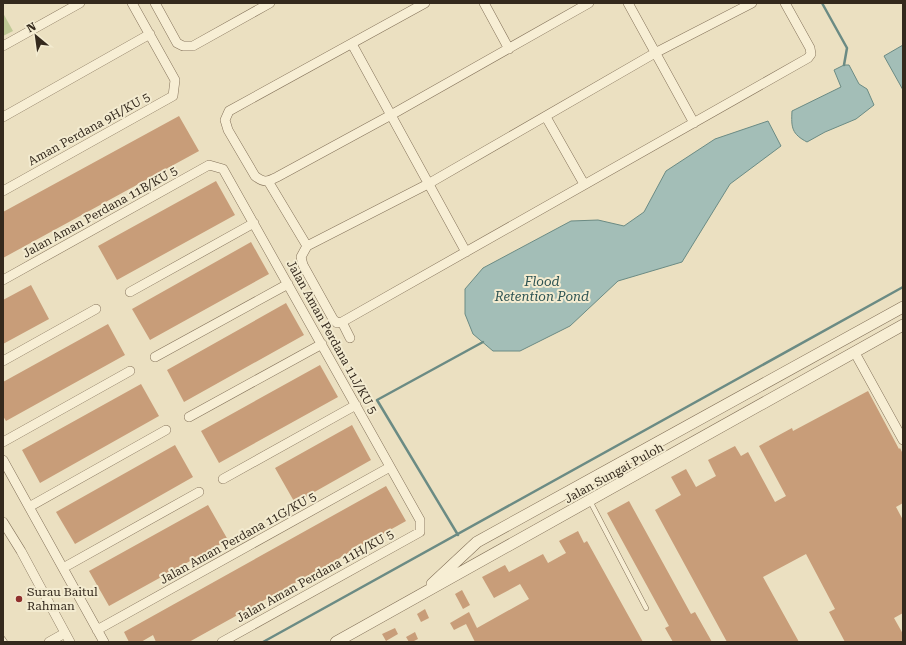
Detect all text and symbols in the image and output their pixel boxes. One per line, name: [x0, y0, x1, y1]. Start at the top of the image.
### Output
north arrow: [16, 16, 56, 56]
text: N: [25, 20, 39, 35]
street label: Aman Perdana 9H/KU 5: [26, 90, 152, 168]
street label: Jalan Aman Perdana 11B/KU 5: [20, 163, 180, 261]
street label: Jalan Aman Perdana 11J/KU 5: [284, 258, 380, 417]
water label: Flood Retention Pond: [494, 274, 589, 304]
street label: Jalan Sungai Puloh: [562, 440, 666, 506]
street label: Jalan Aman Perdana 11G/KU 5: [157, 489, 319, 587]
street label: Jalan Aman Perdana 11H/KU 5: [234, 527, 396, 625]
place label: Surau Baitul Rahman: [27, 585, 98, 613]
marker: Surau Baitul Rahman: [14, 594, 24, 604]

